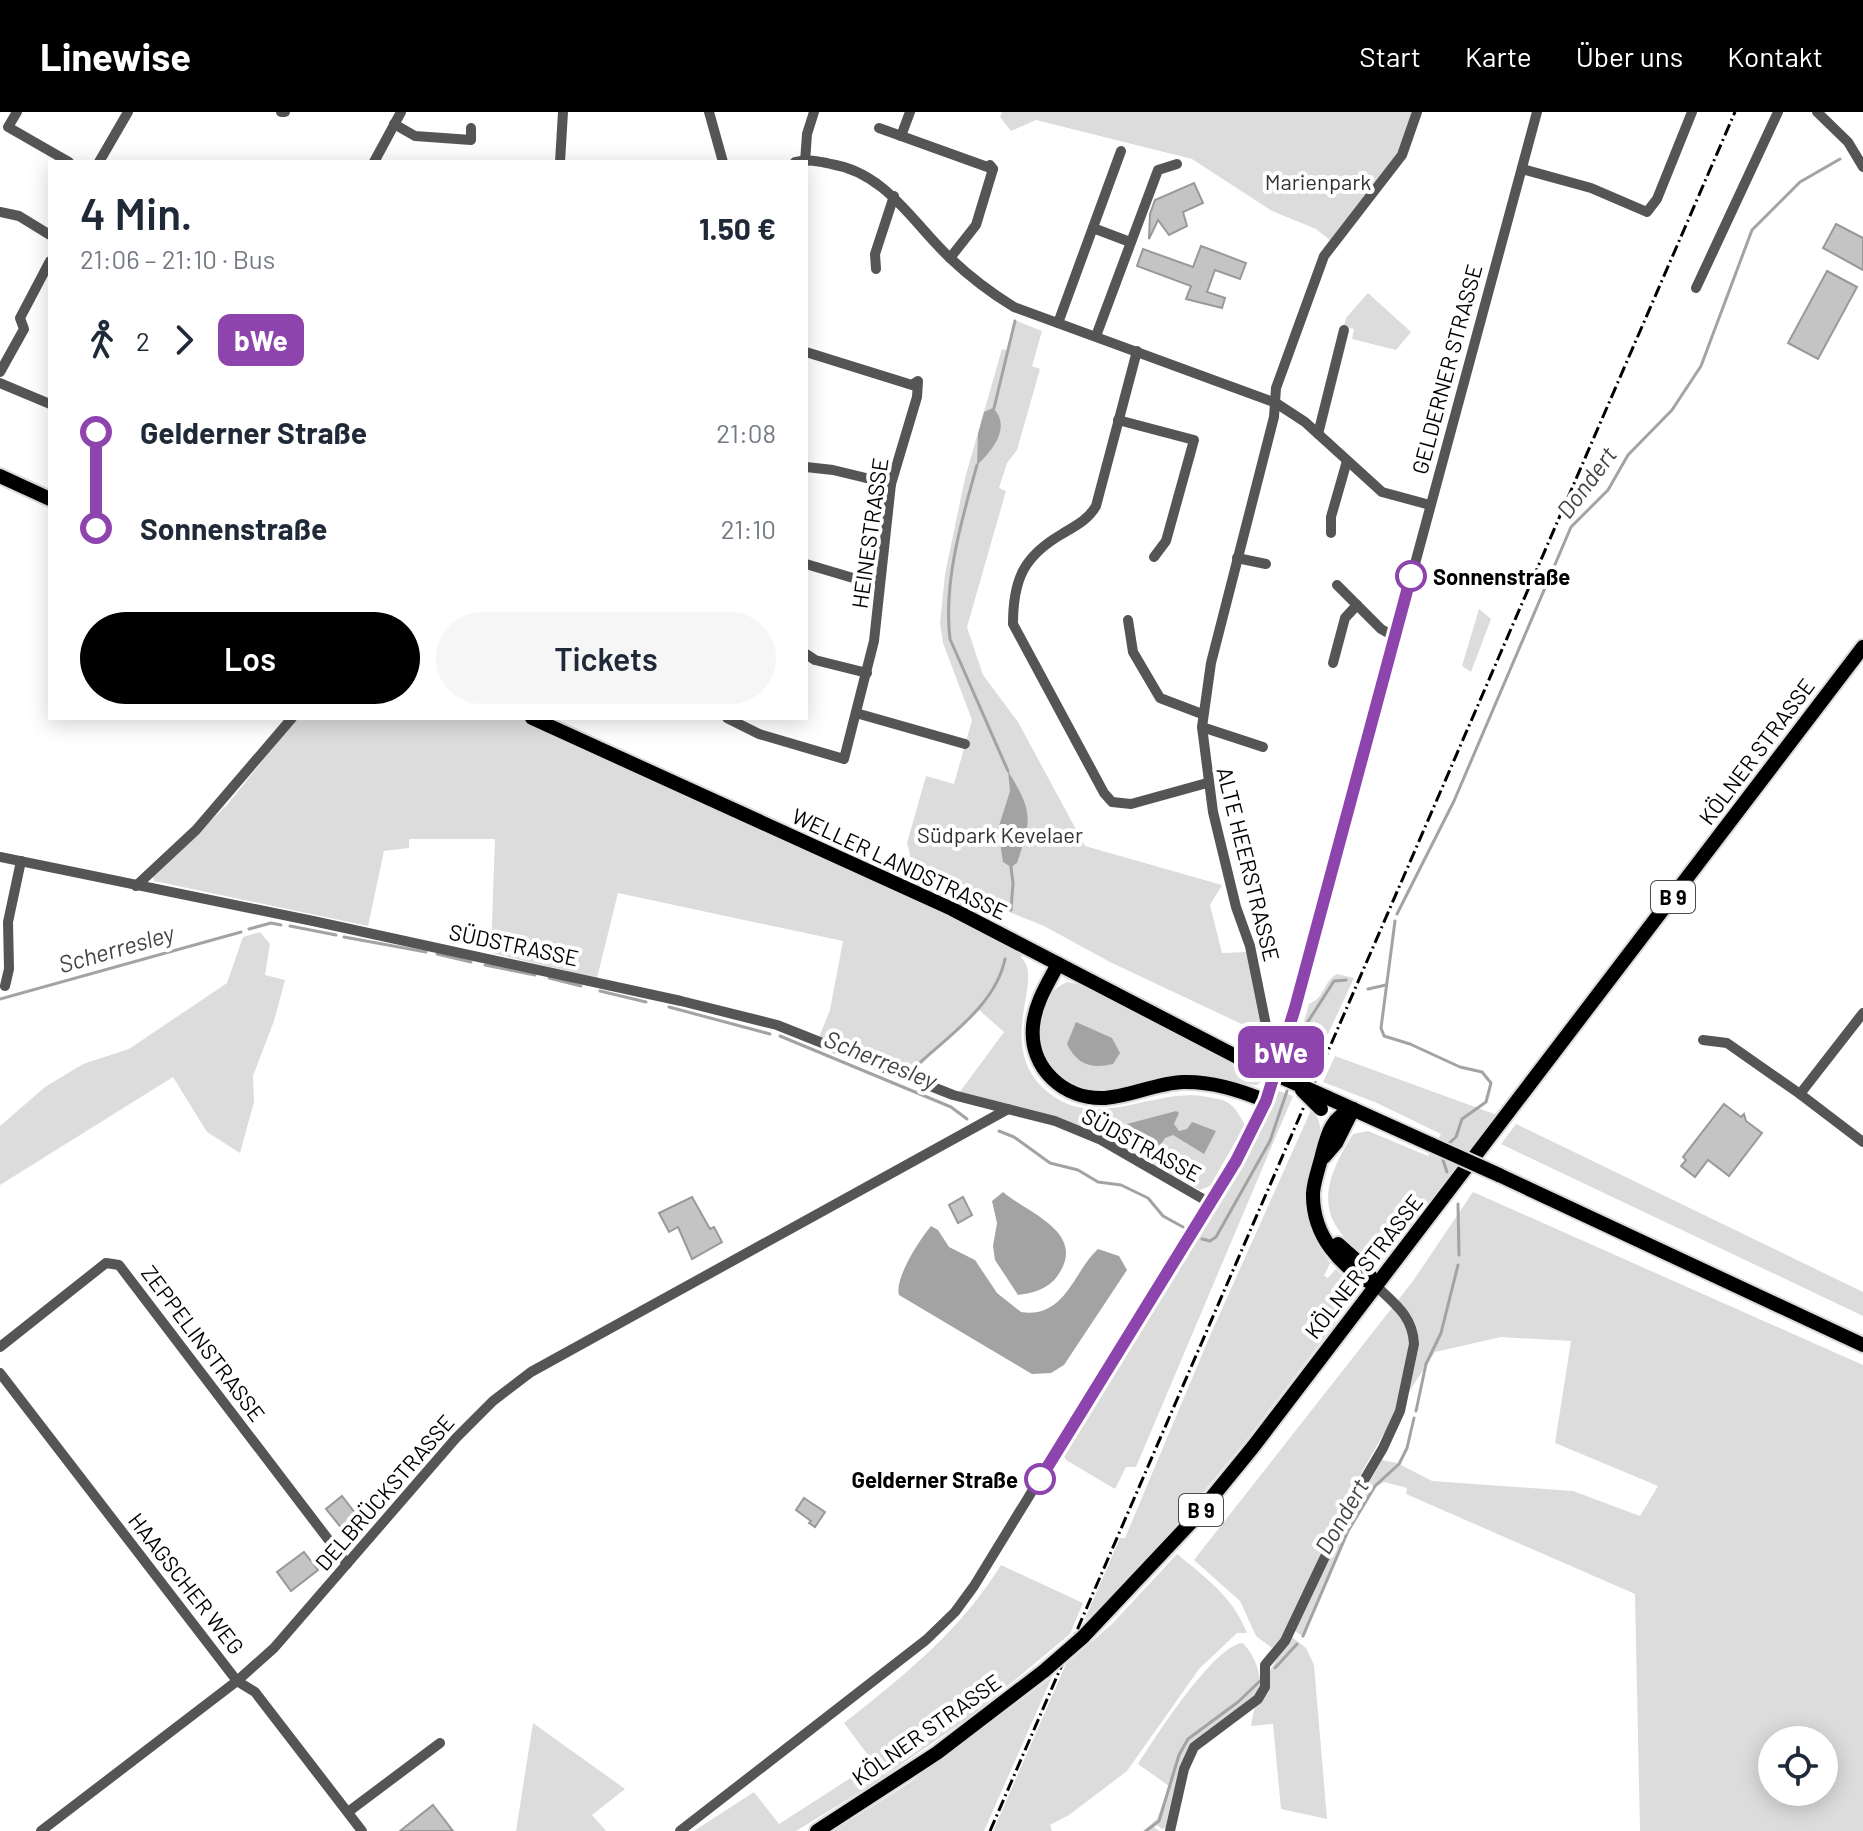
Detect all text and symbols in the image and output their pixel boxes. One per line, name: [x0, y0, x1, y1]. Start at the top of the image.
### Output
text: Linewise: [40, 33, 191, 79]
text: Start: [1359, 39, 1421, 73]
text: Karte: [1465, 39, 1532, 73]
text: Über uns: [1576, 39, 1683, 73]
text: Kontakt: [1727, 39, 1823, 73]
park label: Marienpark: [1265, 168, 1371, 194]
text: 4 Min.: [80, 186, 193, 239]
text: 1.50 €: [699, 210, 776, 246]
text: 21:06 – 21:10 · Bus: [80, 243, 275, 274]
street label: GELDERNER STRASSE: [1405, 261, 1487, 477]
icon: walk: [80, 318, 124, 362]
icon: forward: [162, 318, 206, 362]
text: bWe: [234, 323, 288, 357]
text: 2: [136, 325, 150, 356]
text: Gelderner Straße: [140, 414, 367, 450]
text: 21:08: [716, 417, 776, 448]
water label: Dondert: [1550, 440, 1623, 523]
street label: HEINESTRASSE: [846, 456, 892, 610]
text: Sonnenstraße: [140, 510, 327, 546]
text: 21:10: [721, 513, 776, 544]
marker: Sonnenstraße: [1396, 561, 1426, 591]
place label: Sonnenstraße: [1433, 563, 1570, 589]
button: Los: [80, 612, 420, 704]
button: Tickets: [436, 612, 776, 704]
street label: KÖLNER STRASSE: [1693, 673, 1819, 829]
street label: ALTE HEERSTRASSE: [1212, 764, 1286, 964]
street label: WELLER LANDSTRASSE: [788, 802, 1012, 924]
park label: Südpark Kevelaer: [917, 821, 1083, 847]
road number: B 9: [1651, 881, 1695, 913]
water label: Scherresley: [55, 917, 178, 978]
street label: SÜDSTRASSE: [447, 918, 581, 970]
water label: Scherresley: [820, 1023, 943, 1095]
line badge: bWe: [1235, 1026, 1327, 1078]
text: bWe: [1254, 1035, 1308, 1069]
street label: SÜDSTRASSE: [1078, 1102, 1206, 1186]
street label: KÖLNER STRASSE: [1299, 1189, 1427, 1343]
street label: ZEPPELINSTRASSE: [137, 1260, 271, 1426]
street label: DELBRÜCKSTRASSE: [309, 1409, 459, 1575]
marker: Gelderner Straße: [1025, 1464, 1055, 1494]
place label: Gelderner Straße: [851, 1466, 1018, 1492]
water label: Dondert: [1308, 1473, 1374, 1559]
road number: B 9: [1179, 1494, 1223, 1526]
street label: HAAGSCHER WEG: [124, 1507, 250, 1659]
street label: KÖLNER STRASSE: [847, 1668, 1005, 1790]
map controls: [1758, 1726, 1838, 1806]
button: locate: [1758, 1726, 1838, 1806]

